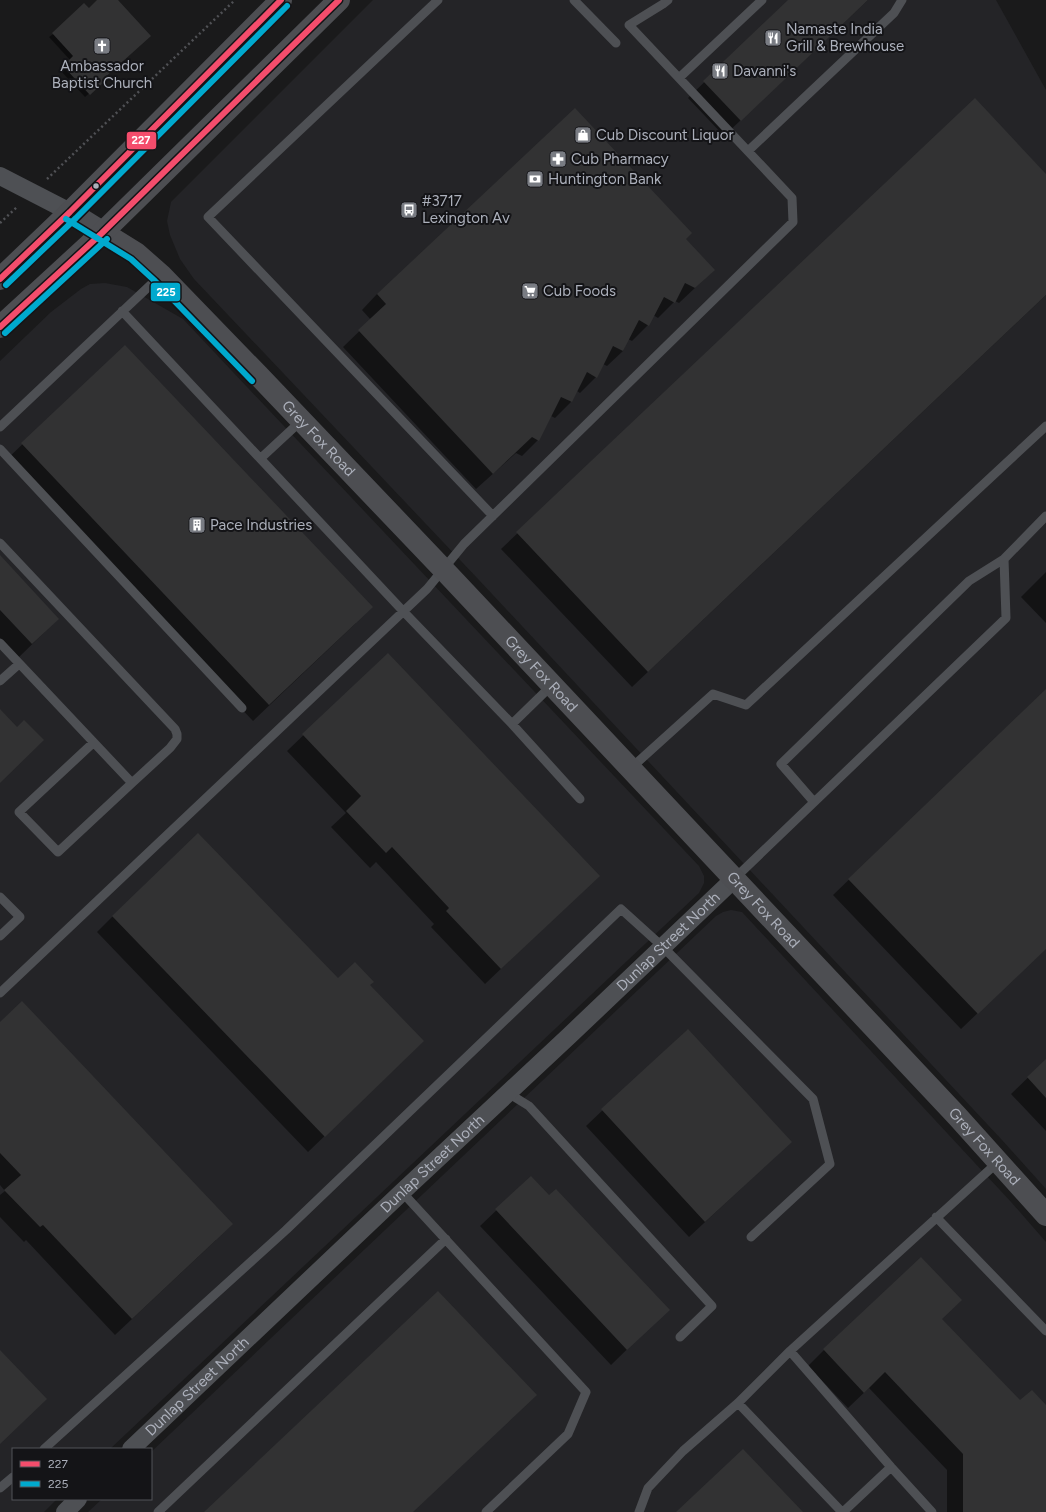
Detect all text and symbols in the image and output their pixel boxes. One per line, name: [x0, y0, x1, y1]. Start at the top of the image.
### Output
place label: Namaste India Grill & Brewhouse: [786, 20, 904, 55]
restaurant icon: Namaste India Grill & Brewhouse: [763, 28, 783, 48]
church icon: Ambassador Baptist Church: [92, 36, 112, 56]
place label: Ambassador Baptist Church: [52, 57, 152, 92]
restaurant icon: Davanni's: [710, 61, 730, 81]
place label: Davanni's: [733, 62, 796, 80]
shop icon: Cub Discount Liquor: [573, 125, 593, 145]
place label: Cub Discount Liquor: [596, 126, 734, 144]
line badge: 227: [126, 131, 157, 150]
text: 227: [132, 134, 150, 147]
pharmacy icon: Cub Pharmacy: [548, 149, 568, 169]
place label: Cub Pharmacy: [571, 150, 669, 168]
bank icon: Huntington Bank: [525, 169, 545, 189]
place label: Huntington Bank: [548, 170, 662, 188]
unlabelled marker: [91, 181, 101, 191]
place label: #3717 Lexington Av: [422, 192, 510, 227]
bus stop icon: #3717 Lexington Av: [399, 200, 419, 220]
supermarket icon: Cub Foods: [520, 281, 540, 301]
line badge: 225: [150, 282, 181, 302]
place label: Cub Foods: [543, 282, 616, 300]
text: 225: [156, 286, 176, 299]
street label: Grey Fox Road: [278, 397, 359, 480]
building icon: Pace Industries: [187, 515, 207, 535]
place label: Pace Industries: [210, 516, 312, 534]
street label: Grey Fox Road: [501, 632, 582, 716]
street label: Grey Fox Road: [723, 868, 803, 952]
street label: Dunlap Street North: [613, 888, 724, 995]
street label: Grey Fox Road: [945, 1104, 1024, 1189]
street label: Dunlap Street North: [377, 1111, 488, 1217]
street label: Dunlap Street North: [142, 1333, 253, 1440]
legend: [12, 1448, 152, 1500]
text: 227: [48, 1457, 68, 1471]
text: 225: [48, 1477, 68, 1491]

